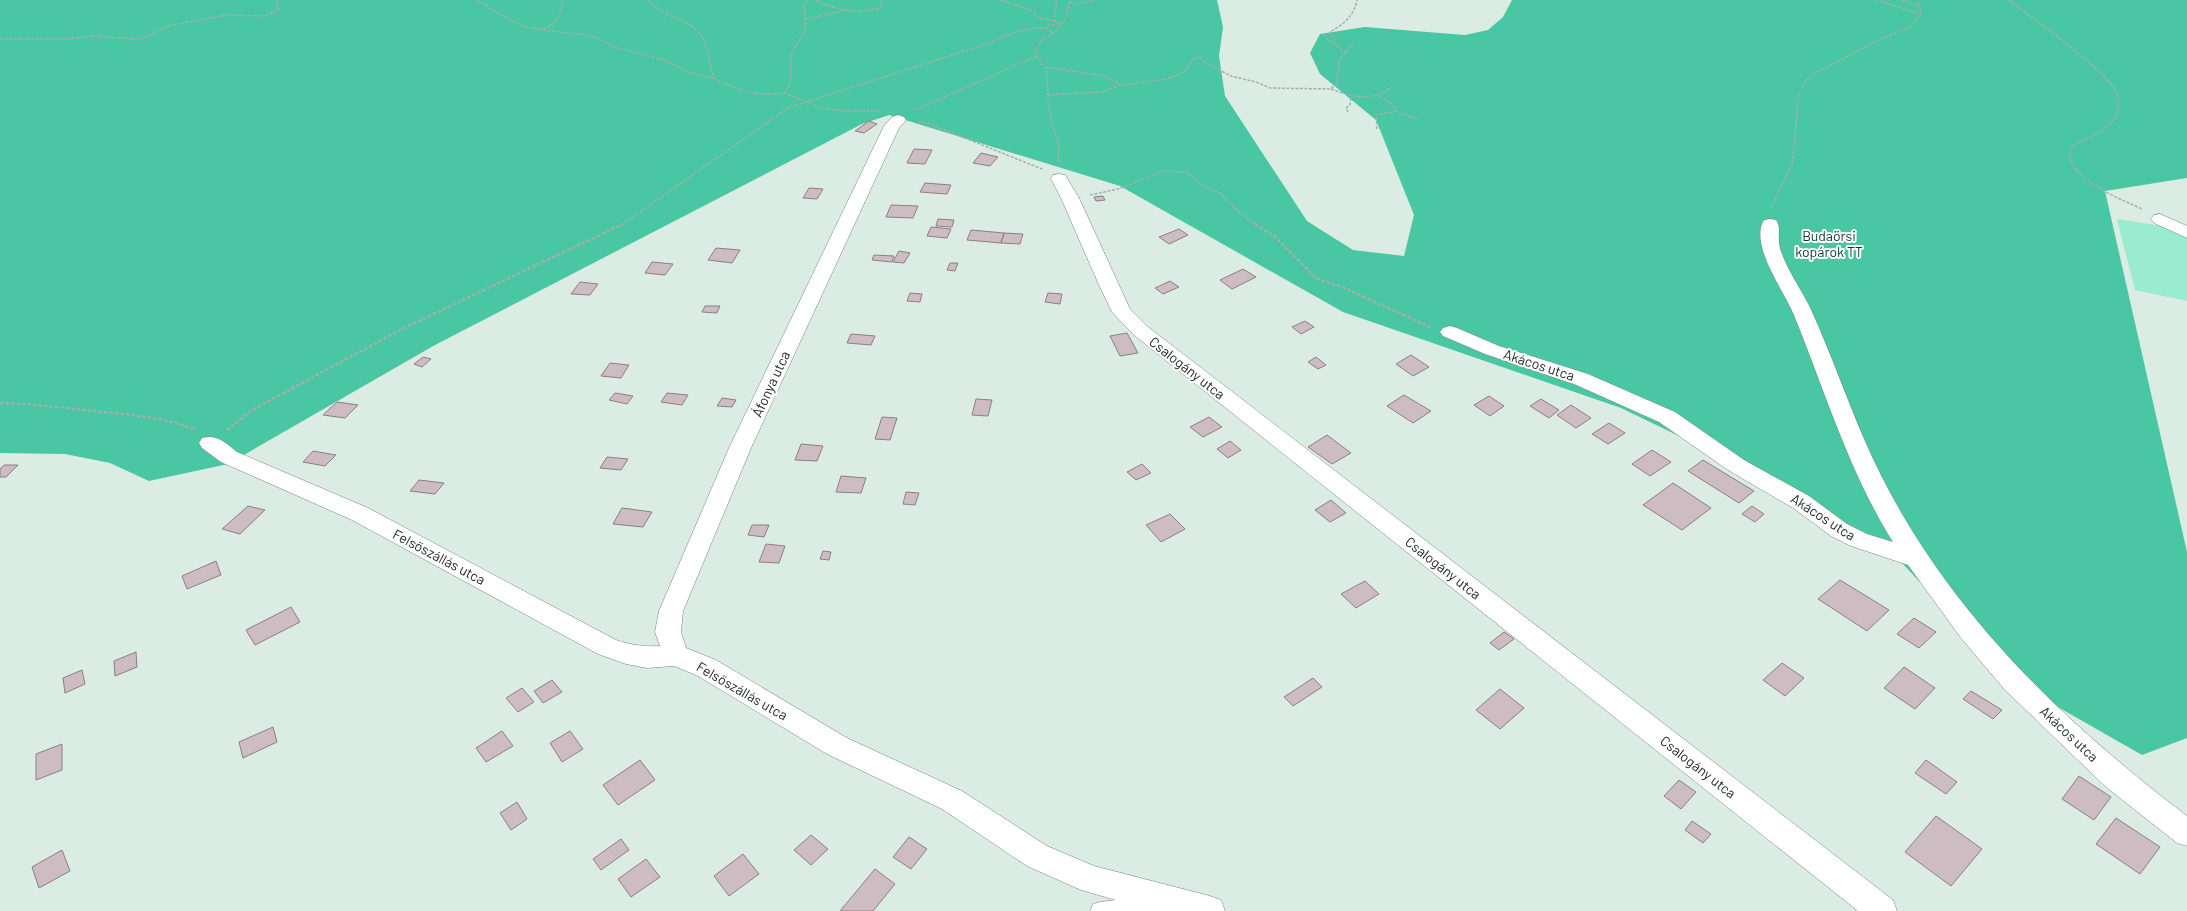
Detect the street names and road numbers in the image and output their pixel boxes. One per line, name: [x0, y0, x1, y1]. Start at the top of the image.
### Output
street label: Csalogány utca: [1146, 333, 1229, 402]
street label: Akácos utca: [1502, 345, 1577, 384]
street label: Áfonya utca: [748, 348, 793, 419]
street label: Akácos utca: [1788, 489, 1859, 544]
street label: Felsőszállás utca: [390, 525, 488, 588]
street label: Csalogány utca: [1402, 533, 1485, 602]
street label: Felsőszállás utca: [694, 658, 791, 724]
street label: Akácos utca: [2037, 702, 2102, 765]
street label: Csalogány utca: [1657, 732, 1740, 801]

